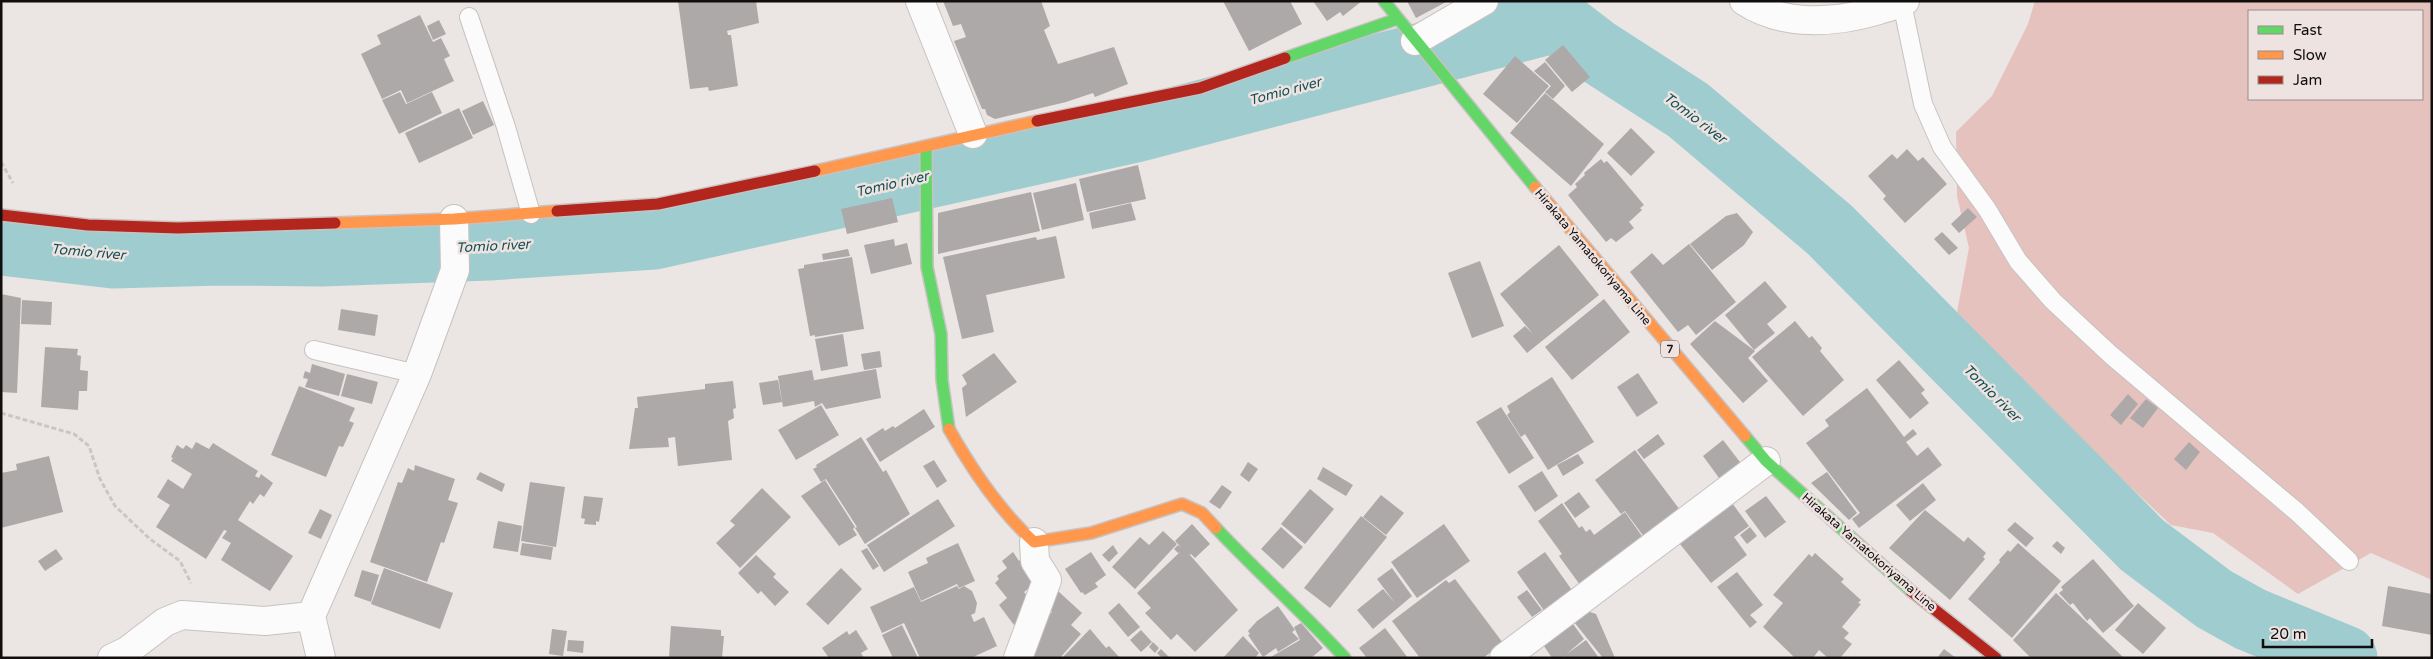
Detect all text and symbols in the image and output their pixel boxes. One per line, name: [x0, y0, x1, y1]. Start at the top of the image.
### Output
legend: [2248, 10, 2423, 100]
text: Fast: [2293, 21, 2323, 39]
text: Slow: [2293, 46, 2327, 64]
text: Jam: [2293, 71, 2322, 89]
water label: Tomio river: [1247, 73, 1325, 109]
water label: Tomio river: [1660, 89, 1731, 148]
water label: Tomio river: [854, 167, 932, 201]
street label: Hirakata Yamatokoriyama Line: [1532, 186, 1654, 328]
water label: Tomio river: [456, 235, 532, 256]
water label: Tomio river: [50, 240, 127, 264]
road number: 7: [1661, 340, 1679, 358]
water label: Tomio river: [1960, 361, 2025, 426]
street label: Hirakata Yamatokoriyama Line: [1799, 490, 1939, 614]
scale bar: [2263, 616, 2372, 648]
text: 20 m: [2270, 625, 2307, 643]

